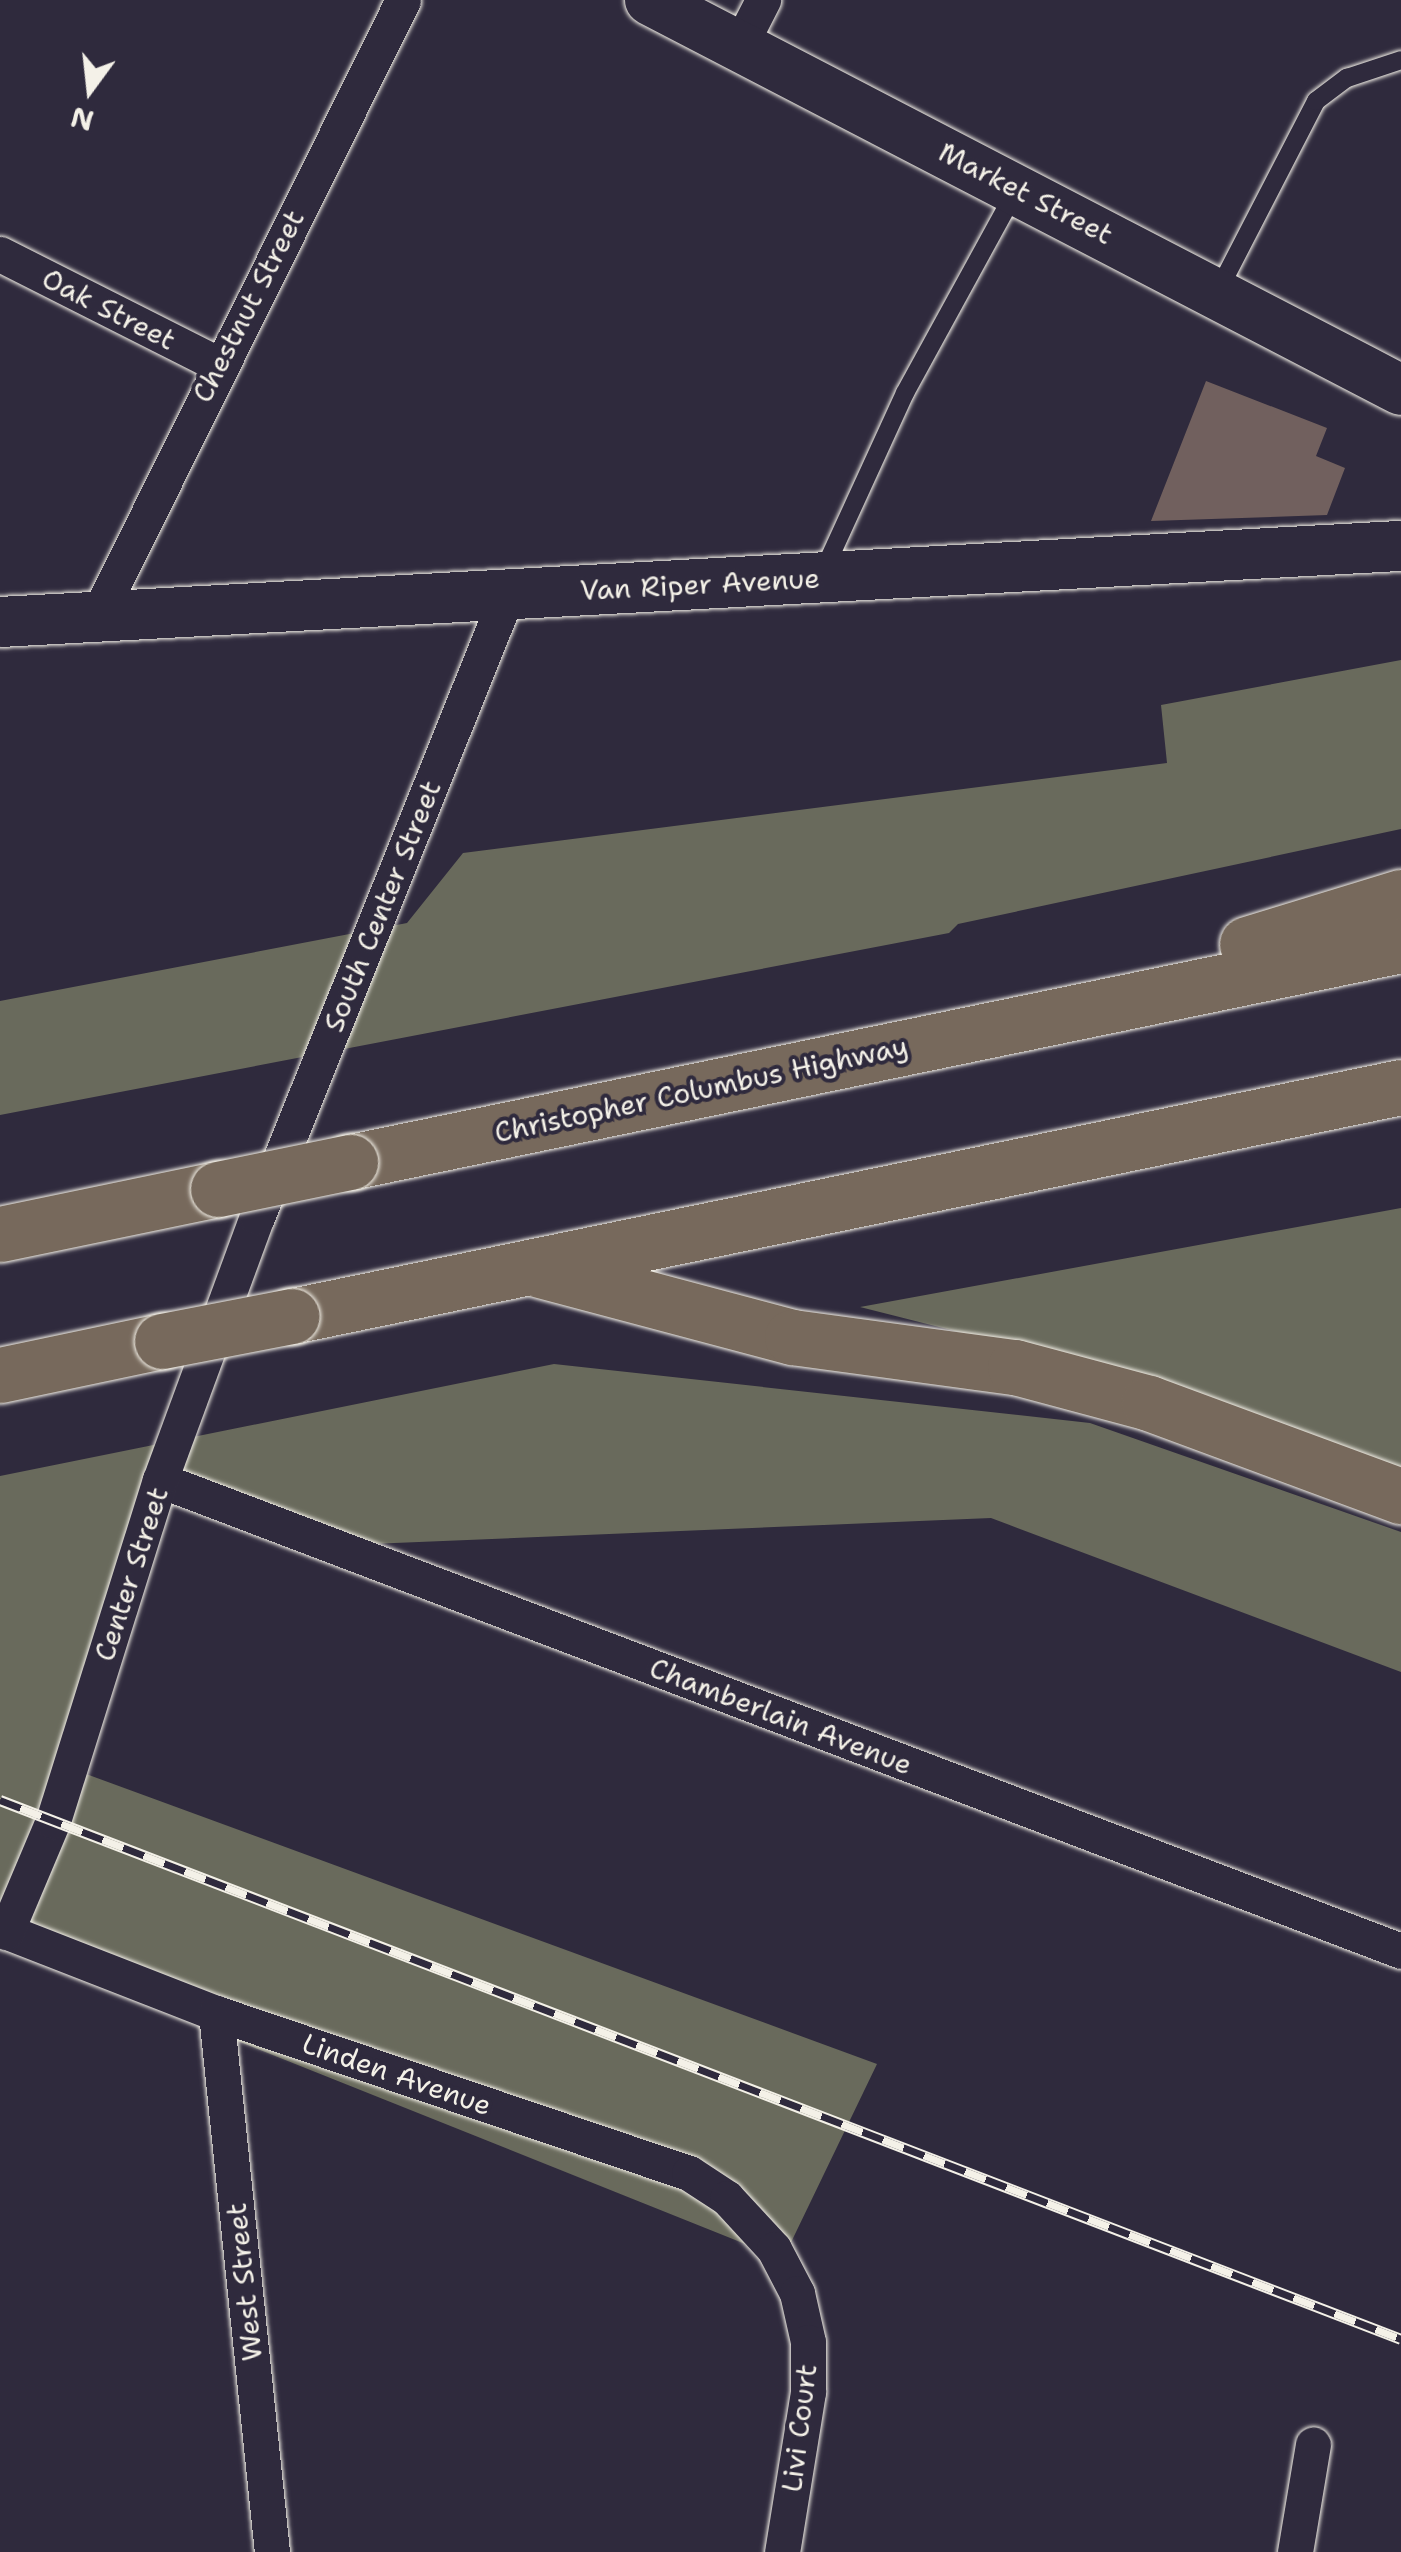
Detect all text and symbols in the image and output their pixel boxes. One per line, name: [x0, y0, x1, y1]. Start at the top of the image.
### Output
north arrow: [40, 40, 140, 140]
text: N: [67, 98, 98, 140]
street label: Market Street: [933, 135, 1119, 251]
street label: Chestnut Street: [185, 204, 311, 408]
street label: Oak Street: [37, 261, 181, 357]
street label: Van Riper Avenue: [579, 561, 821, 607]
street label: South Center Street: [316, 776, 448, 1036]
street label: Christopher Columbus Highway: [491, 1029, 911, 1149]
street label: Center Street: [87, 1483, 175, 1665]
street label: Chamberlain Avenue: [645, 1650, 917, 1782]
street label: Linden Avenue: [298, 2026, 496, 2122]
street label: West Street: [219, 2201, 269, 2363]
street label: Livi Court: [774, 2362, 824, 2494]

